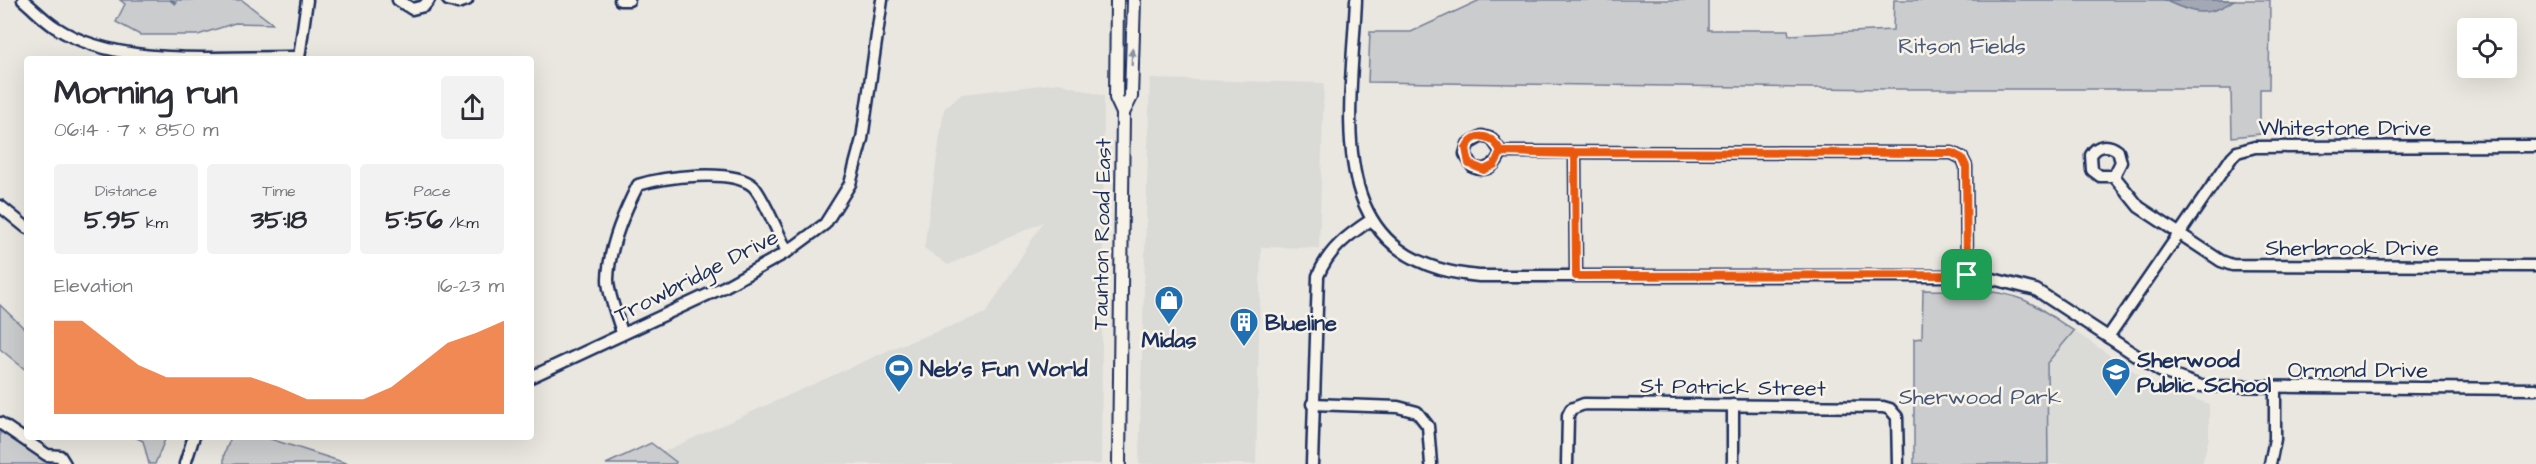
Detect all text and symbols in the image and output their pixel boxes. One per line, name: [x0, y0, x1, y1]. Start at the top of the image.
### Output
map controls: [2457, 18, 2517, 78]
button: locate: [2457, 18, 2517, 78]
park label: Ritson Fields: [1898, 31, 2026, 62]
one-way arrow: [1127, 48, 1137, 67]
text: Morning run: [54, 70, 238, 116]
button: share: [441, 76, 504, 139]
street label: Whitestone Drive: [2259, 113, 2431, 144]
text: 06:14 · 7 × 850 m: [54, 116, 219, 144]
street label: Taunton Road East: [1085, 138, 1120, 330]
text: Distance: [95, 180, 157, 202]
text: Time: [262, 180, 296, 202]
text: Pace: [413, 180, 451, 202]
text: 5.95: [84, 202, 139, 238]
text: 35:18: [251, 202, 307, 238]
text: 5:56: [385, 202, 443, 238]
text: km: [139, 212, 168, 234]
text: /km: [443, 212, 479, 234]
street label: Trowbridge Drive: [609, 222, 785, 332]
street label: Sherbrook Drive: [2265, 233, 2439, 264]
pin: [1941, 249, 1992, 300]
icon: arrive: [1950, 258, 1983, 291]
text: Elevation: [54, 272, 133, 300]
text: 16–23 m: [437, 272, 504, 300]
shop icon: Midas: [1153, 284, 1185, 326]
building icon: Blueline: [1228, 306, 1260, 348]
place label: Blueline: [1265, 308, 1337, 339]
place label: Midas: [1141, 325, 1197, 356]
place label: Sherwood Public School: [2136, 345, 2272, 401]
sports icon: Neb's Fun World: [883, 352, 915, 394]
place label: Neb's Fun World: [920, 354, 1088, 385]
street label: Ormond Drive: [2288, 355, 2428, 386]
school or university icon: Sherwood Public School: [2100, 356, 2132, 398]
street label: St Patrick Street: [1640, 370, 1826, 405]
park label: Sherwood Park: [1899, 382, 2062, 413]

